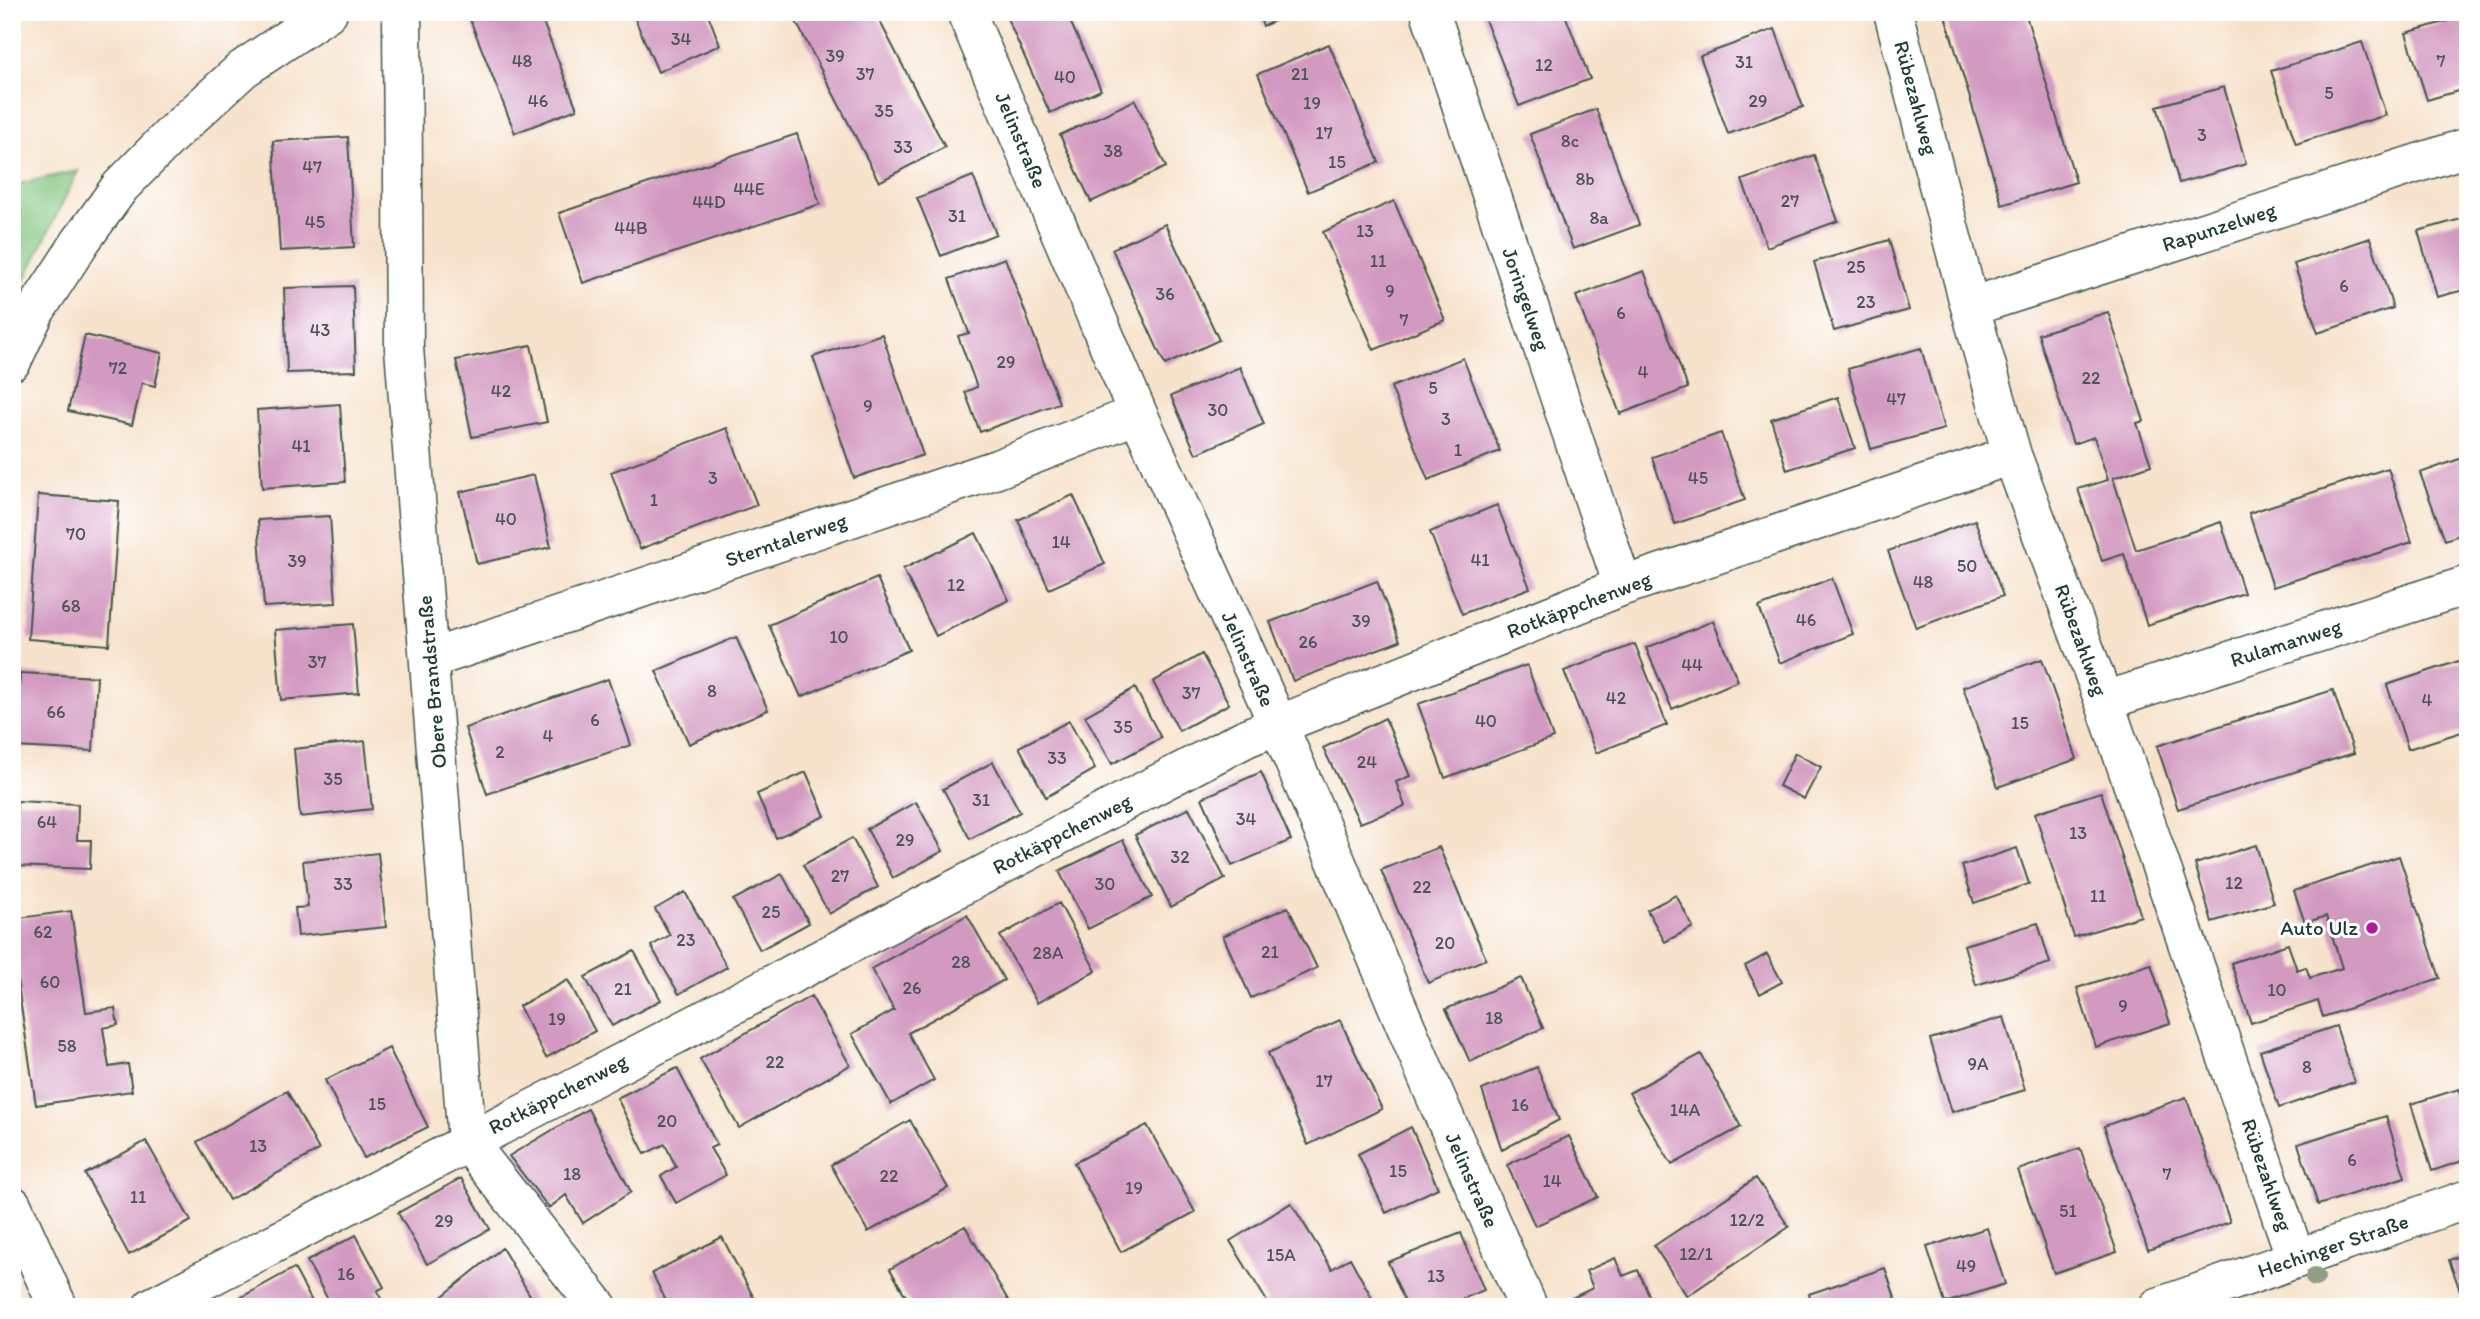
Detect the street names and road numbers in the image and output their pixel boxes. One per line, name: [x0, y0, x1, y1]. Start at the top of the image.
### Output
street label: Rübezahlweg: [1889, 38, 1944, 158]
street label: Jelinstraße: [990, 88, 1053, 192]
street label: Rapunzelweg: [2159, 196, 2279, 257]
street label: Joringelweg: [1497, 244, 1556, 354]
street label: Sterntalerweg: [722, 507, 850, 572]
street label: Rotkäppchenweg: [1503, 565, 1655, 644]
street label: Rübezahlweg: [2050, 580, 2113, 699]
street label: Obere Brandstraße: [411, 594, 452, 770]
street label: Jelinstraße: [1216, 607, 1281, 710]
street label: Rulamanweg: [2227, 613, 2345, 672]
street label: Rotkäppchenweg: [988, 788, 1136, 879]
street label: Rotkäppchenweg: [484, 1048, 632, 1139]
street label: Rübezahlweg: [2237, 1115, 2298, 1235]
street label: Jelinstraße: [1440, 1128, 1505, 1231]
street label: Hechinger Straße: [2254, 1208, 2412, 1283]

